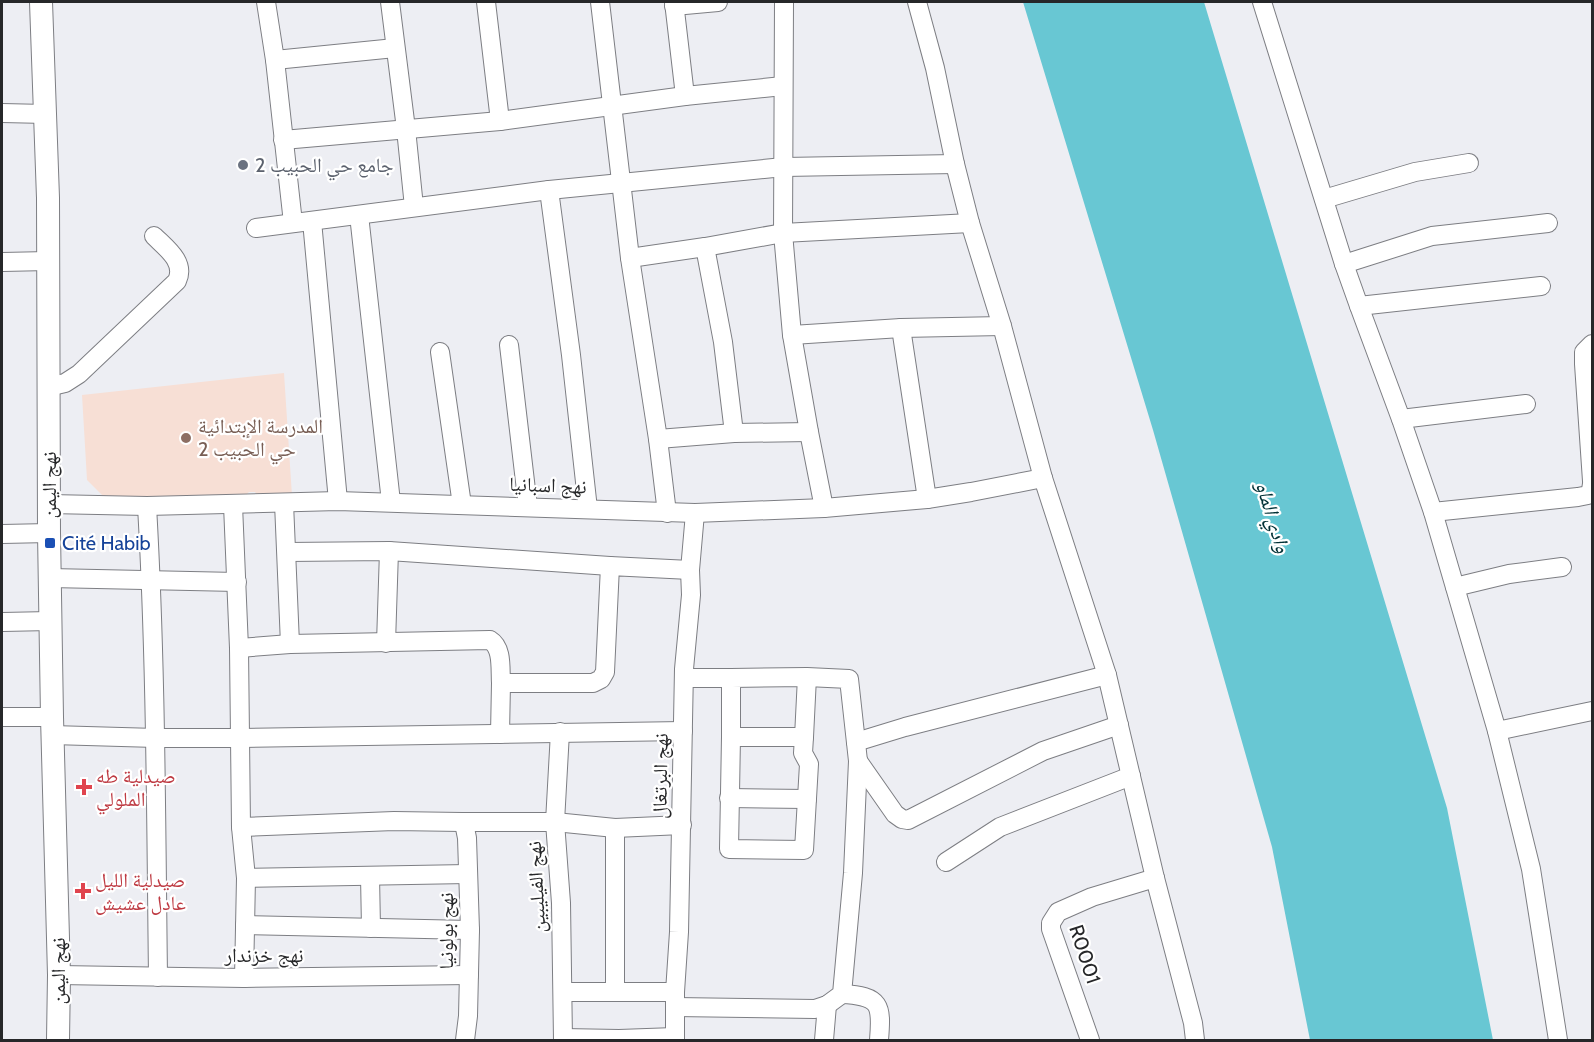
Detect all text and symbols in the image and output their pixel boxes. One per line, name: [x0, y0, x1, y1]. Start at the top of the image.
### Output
place label: جامع حي الحبيب 2: [255, 153, 394, 181]
marker: جامع حي الحبيب 2: [236, 158, 250, 172]
place label: المدرسة الإبتدائية حي الحبيب 2: [198, 414, 323, 465]
marker: المدرسة الإبتدائية حي الحبيب 2: [179, 431, 193, 445]
street label: نهج اليمن: [37, 451, 62, 519]
street label: نهج اسبانيا: [509, 472, 587, 499]
water label: وادي الماو: [1246, 477, 1296, 557]
place label: Cité Habib: [62, 531, 151, 555]
marker: Cité Habib: [43, 536, 57, 550]
street label: نهج البرتغال: [647, 733, 674, 819]
place label: صيدلية طه الملولي: [96, 764, 176, 815]
marker: صيدلية طه الملولي: [77, 780, 91, 794]
street label: نهج الفيليبين: [522, 841, 551, 933]
place label: صيدلية الليل عادل عشيش: [95, 868, 186, 915]
marker: صيدلية الليل عادل عشيش: [76, 884, 90, 898]
street label: نهج بولونيا: [434, 892, 459, 970]
street label: R0001: [1064, 922, 1106, 986]
street label: نهج اليمن: [46, 937, 71, 1005]
street label: نهج خزندار: [223, 943, 304, 968]

